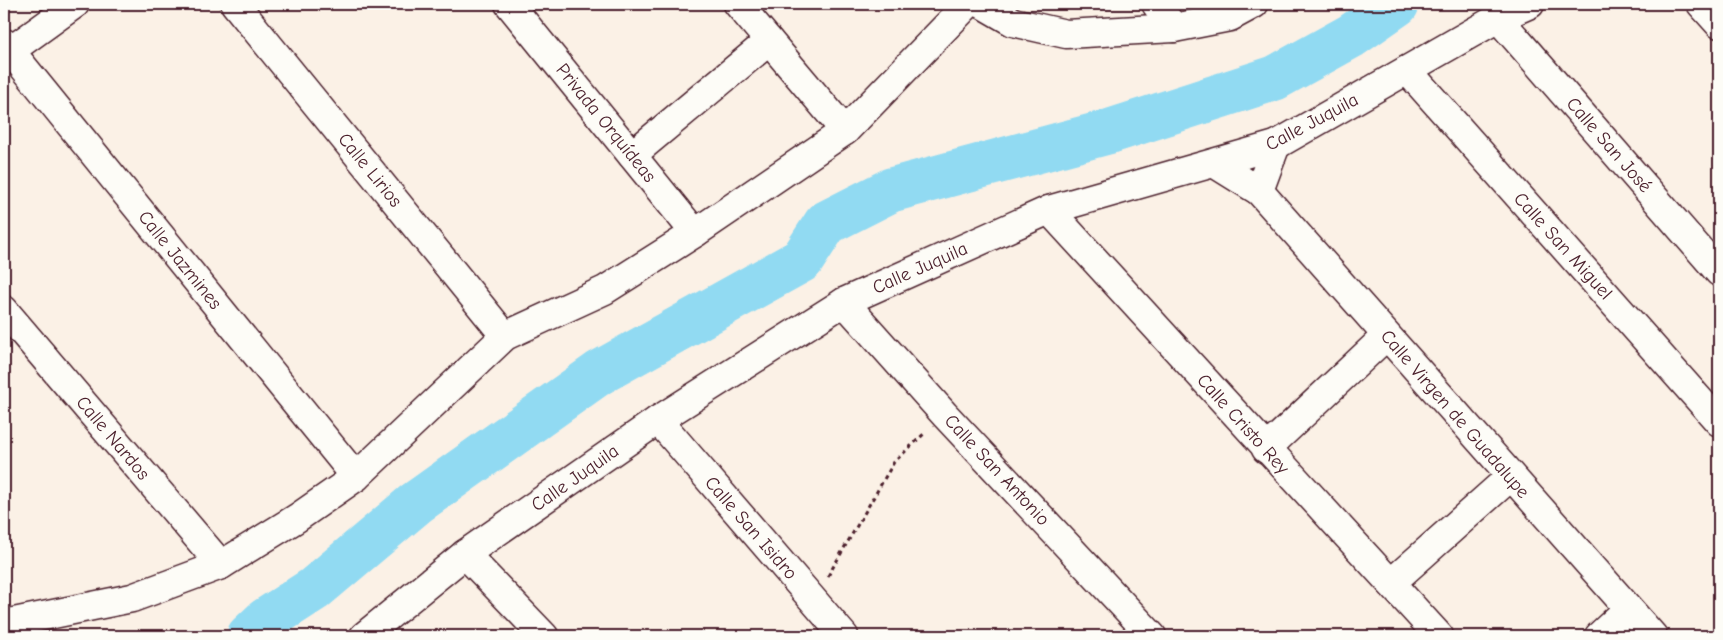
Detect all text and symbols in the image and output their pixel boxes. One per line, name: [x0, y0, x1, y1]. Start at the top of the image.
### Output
street label: Privada Orquídeas: [551, 59, 661, 187]
street label: Calle Juquila: [1262, 88, 1362, 156]
street label: Calle San José: [1562, 93, 1656, 197]
street label: Calle Lirios: [333, 128, 407, 212]
street label: Calle San Miguel: [1509, 188, 1617, 304]
street label: Calle Jazmines: [134, 206, 226, 314]
street label: Calle Juquila: [869, 237, 971, 299]
street label: Calle Virgen de Guadalupe: [1376, 325, 1534, 503]
street label: Calle Cristo Rey: [1192, 369, 1294, 479]
street label: Calle Nardos: [72, 392, 155, 485]
street label: Calle San Antonio: [940, 410, 1054, 530]
street label: Calle Juquila: [527, 440, 623, 516]
street label: Calle San Isidro: [700, 472, 802, 584]

